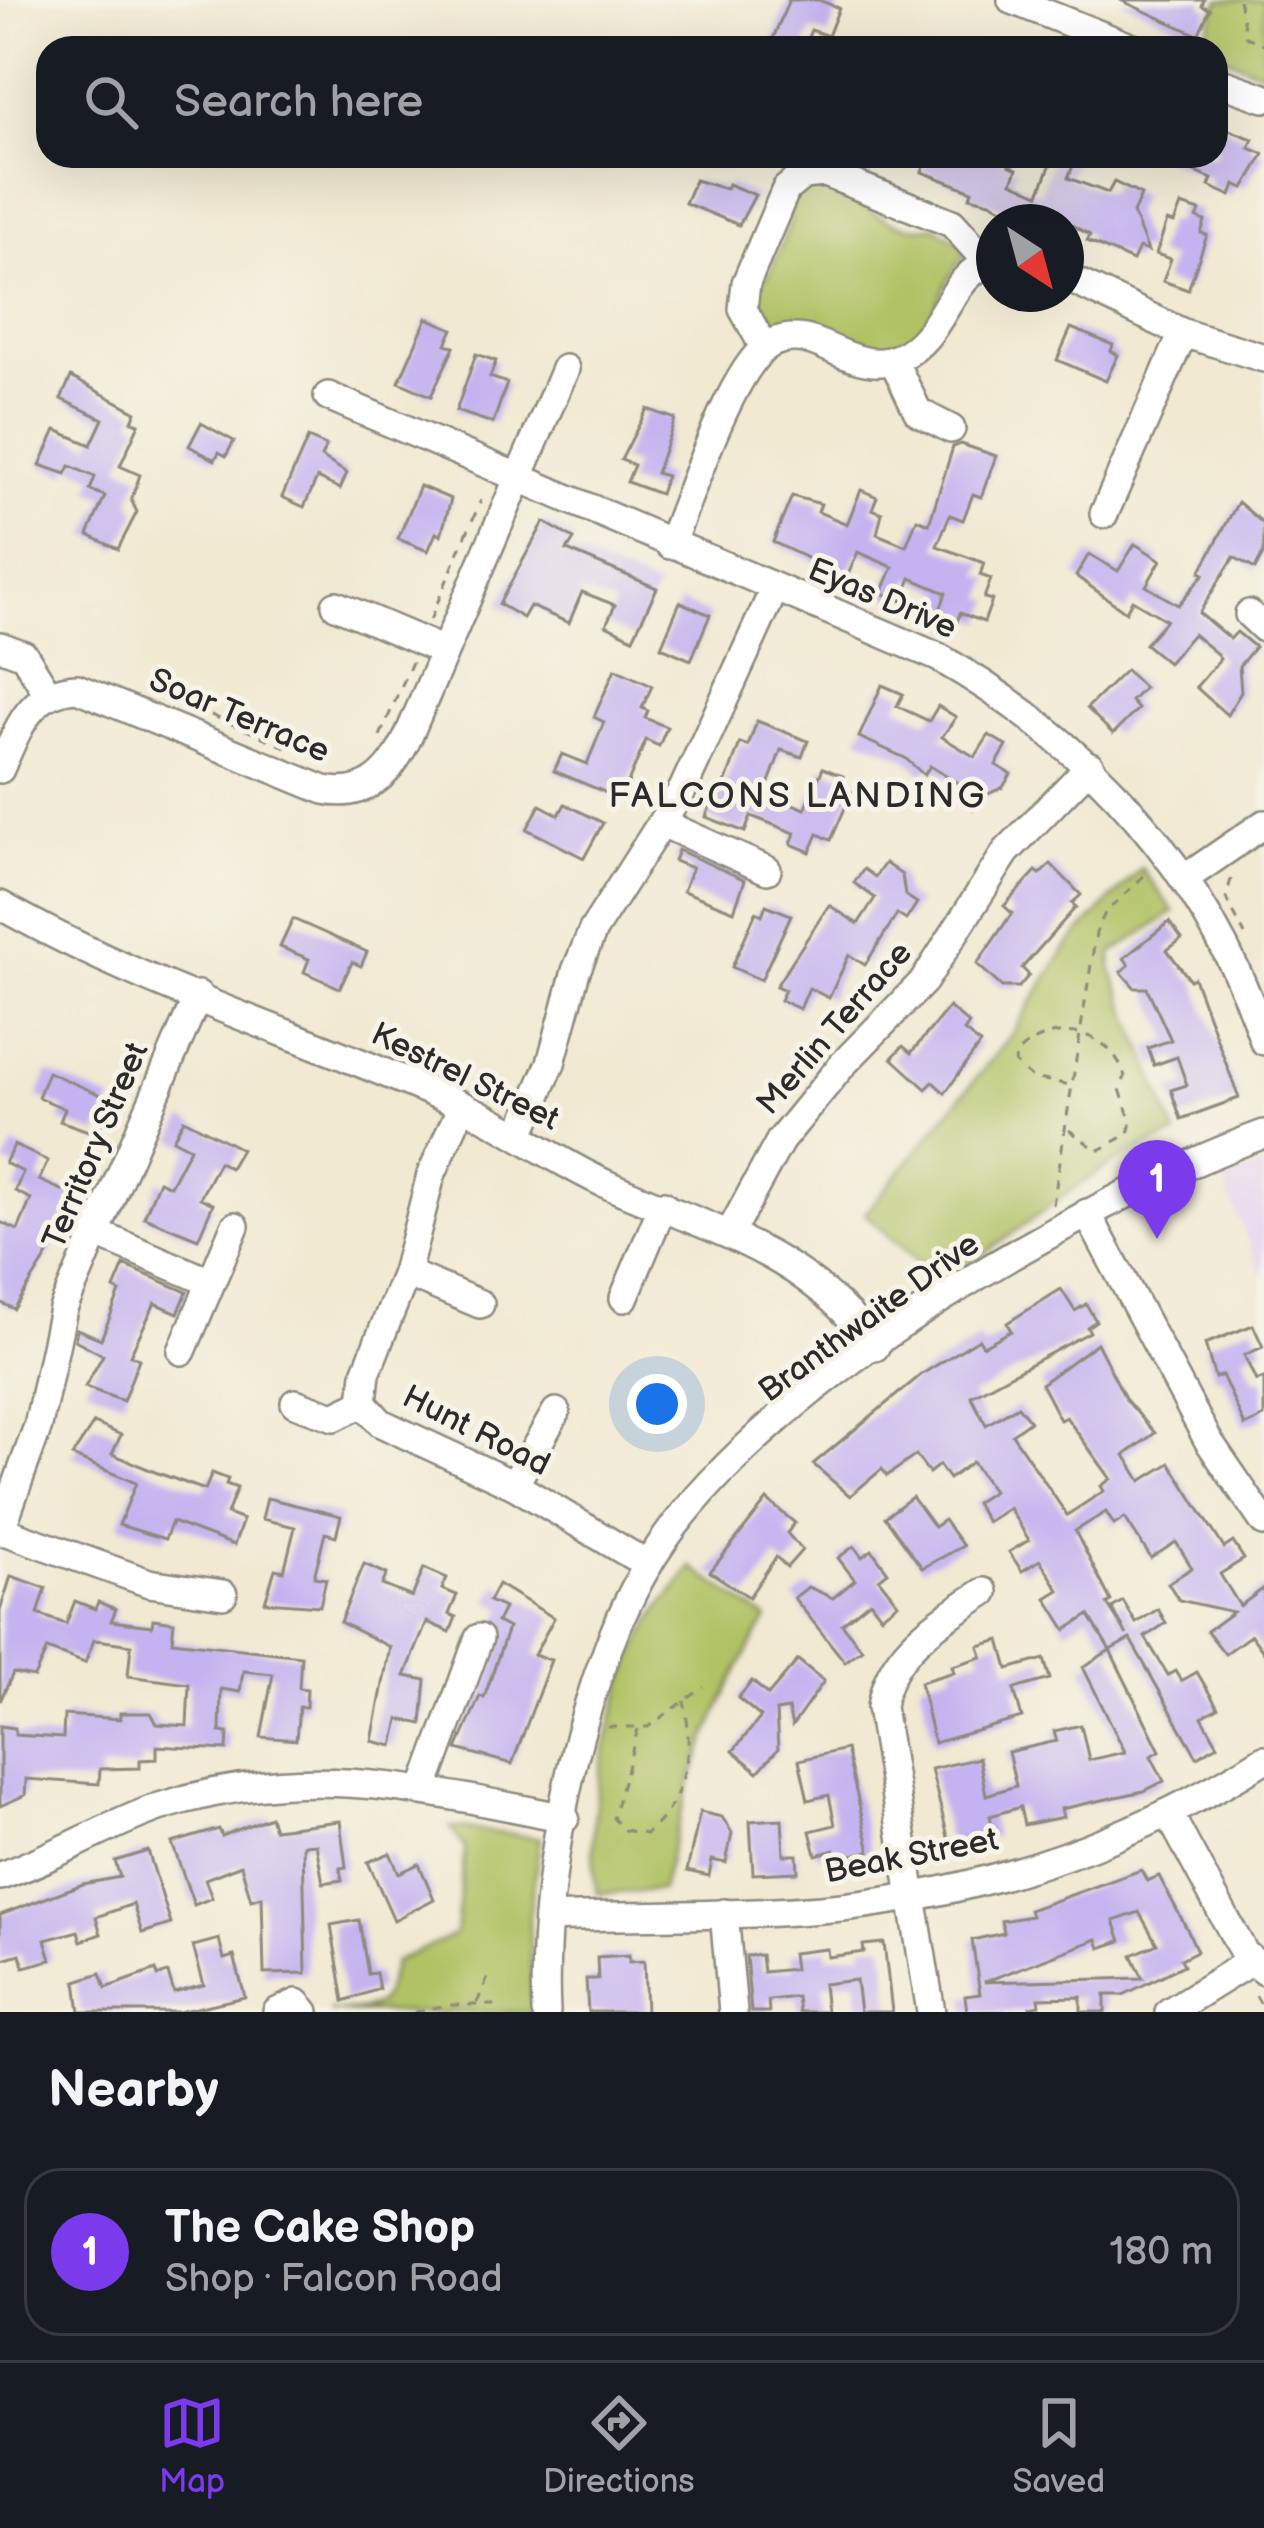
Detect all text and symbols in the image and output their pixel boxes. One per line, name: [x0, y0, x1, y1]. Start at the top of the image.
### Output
search box: [36, 36, 1228, 168]
icon: search: [78, 69, 144, 135]
text: Search here: [174, 75, 423, 130]
north arrow: [976, 204, 1084, 312]
street label: Eyas Drive: [802, 550, 962, 648]
street label: Soar Terrace: [143, 660, 335, 772]
district label: FALCONS LANDING: [608, 775, 988, 818]
street label: Merlin Terrace: [748, 933, 921, 1123]
street label: Kestrel Street: [365, 1014, 566, 1139]
street label: Territory Street: [34, 1036, 157, 1255]
pin: 1: [1118, 1140, 1196, 1239]
street label: Branthwaite Drive: [751, 1224, 987, 1411]
your location: [627, 1374, 687, 1434]
street label: Hunt Road: [396, 1377, 556, 1485]
street label: Beak Street: [821, 1820, 1002, 1892]
text: Nearby: [48, 2060, 219, 2121]
text: The Cake Shop: [165, 2201, 475, 2256]
text: 1: [82, 2229, 98, 2276]
text: 180 m: [1109, 2229, 1213, 2276]
text: Shop · Falcon Road: [165, 2256, 503, 2303]
tab: Map: [159, 2390, 225, 2502]
tab: Directions: [543, 2390, 695, 2502]
tab: Saved: [1012, 2390, 1105, 2502]

